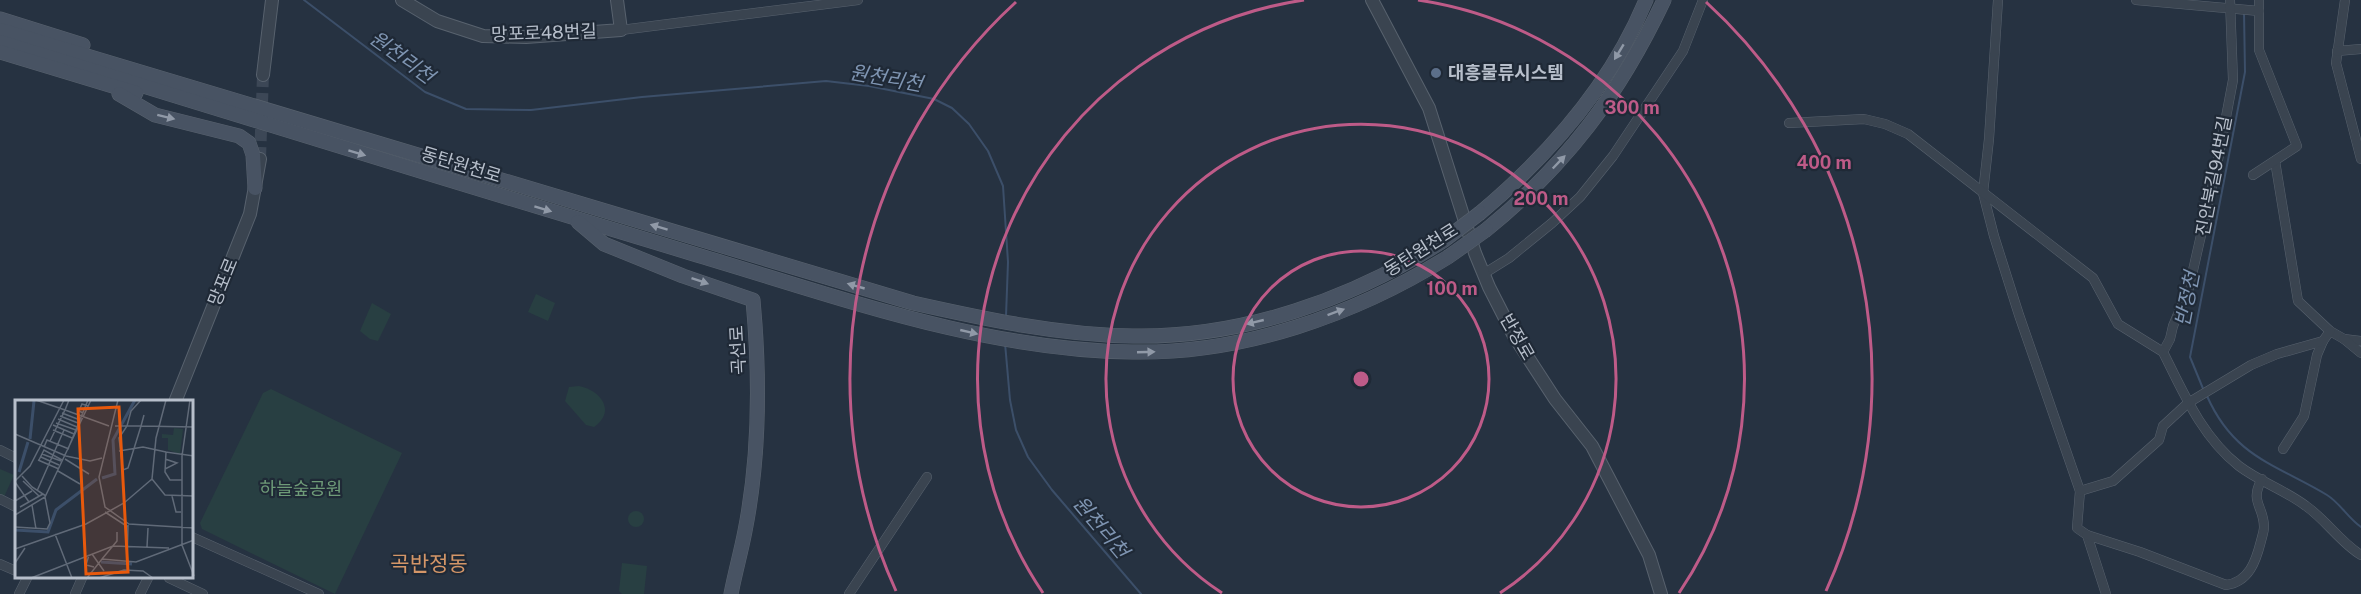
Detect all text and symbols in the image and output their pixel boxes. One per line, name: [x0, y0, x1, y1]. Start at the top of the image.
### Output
street label: 망포로48번길: [491, 20, 597, 45]
water label: 원천리천: [365, 26, 441, 90]
one-way arrow: [1614, 44, 1624, 61]
water label: 원천리천: [848, 60, 927, 97]
place label: 대흥물류시스템: [1448, 62, 1564, 83]
marker: 대흥물류시스템: [1429, 66, 1443, 80]
text: 300 m: [1604, 97, 1660, 118]
one-way arrow: [157, 113, 175, 123]
street label: 진안북길94번길: [2192, 114, 2235, 238]
street label: 동탄원천로: [418, 142, 504, 187]
one-way arrow: [348, 148, 366, 158]
text: 400 m: [1796, 152, 1852, 173]
one-way arrow: [1552, 155, 1566, 169]
text: 200 m: [1514, 188, 1568, 209]
one-way arrow: [534, 205, 552, 214]
street label: 동탄원천로: [1380, 219, 1461, 280]
one-way arrow: [650, 222, 668, 231]
street label: 망포로: [203, 255, 242, 309]
water label: 반정천: [2170, 267, 2205, 328]
one-way arrow: [691, 277, 709, 287]
text: 100 m: [1426, 278, 1478, 299]
one-way arrow: [847, 281, 865, 290]
one-way arrow: [1327, 307, 1345, 317]
street label: 반정로: [1496, 310, 1539, 364]
one-way arrow: [1246, 317, 1264, 327]
street label: 곡선로: [726, 325, 749, 375]
one-way arrow: [960, 328, 979, 337]
one-way arrow: [1137, 347, 1156, 356]
centre of rings: [1351, 369, 1371, 389]
inset map: [15, 400, 194, 579]
park label: 하늘숲공원: [260, 478, 342, 499]
water label: 원천리천: [1068, 491, 1136, 565]
district label: 곡반정동: [390, 551, 468, 576]

